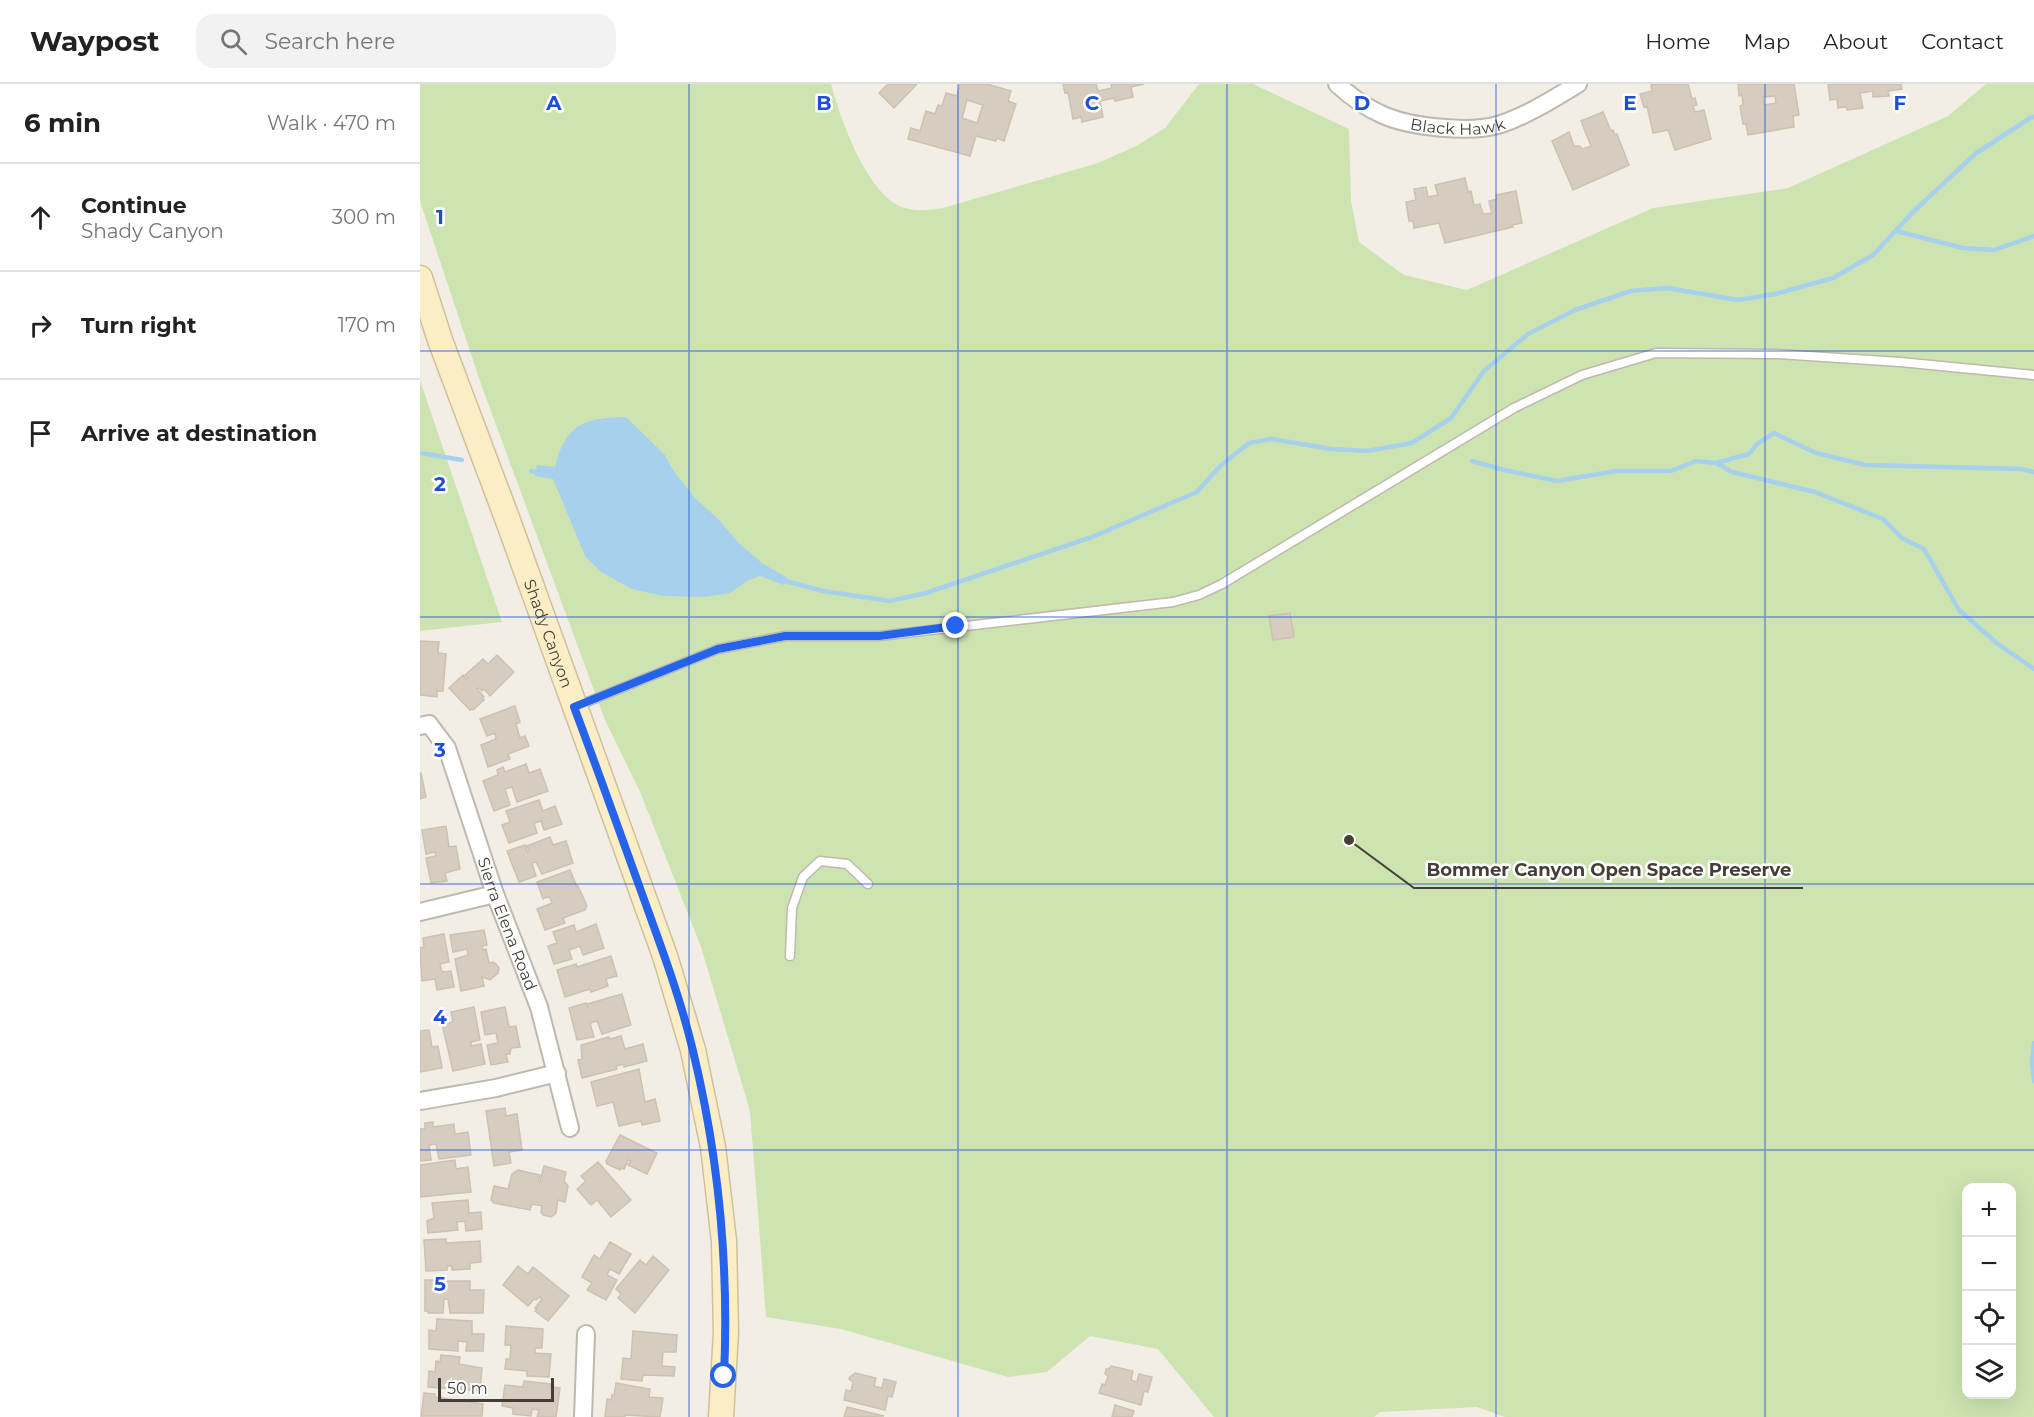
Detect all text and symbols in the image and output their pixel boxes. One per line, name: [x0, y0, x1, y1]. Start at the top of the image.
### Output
search box: [196, 14, 616, 68]
text: Waypost: [30, 24, 160, 58]
icon: search: [217, 25, 250, 58]
text: Search here: [265, 28, 395, 55]
text: Home: [1645, 29, 1710, 54]
text: Map: [1743, 29, 1790, 54]
text: About: [1823, 29, 1888, 54]
text: Contact: [1921, 29, 2004, 54]
text: A: [545, 91, 562, 115]
text: B: [816, 91, 832, 115]
text: C: [1085, 91, 1100, 115]
text: D: [1354, 91, 1370, 115]
text: E: [1623, 91, 1637, 115]
text: F: [1894, 91, 1907, 115]
text: 6 min: [24, 107, 101, 139]
text: Walk · 470 m: [267, 111, 396, 135]
street label: Black Hawk: [1409, 114, 1508, 139]
text: Continue: [81, 192, 187, 219]
icon: ahead: [24, 201, 57, 234]
text: 300 m: [332, 205, 396, 229]
text: 1: [436, 205, 444, 229]
text: Shady Canyon: [81, 219, 224, 243]
icon: right: [24, 309, 57, 342]
text: Turn right: [81, 312, 196, 339]
text: 170 m: [338, 313, 396, 337]
icon: arrive: [24, 417, 57, 450]
text: Arrive at destination: [81, 420, 317, 447]
text: 2: [434, 472, 446, 496]
street label: Shady Canyon: [520, 577, 576, 691]
route end: [942, 612, 968, 638]
text: 3: [433, 738, 446, 762]
callout: Bommer Canyon Open Space Preserve: [1414, 852, 1803, 888]
street label: Sierra Elena Road: [474, 855, 541, 993]
text: Bommer Canyon Open Space Preserve: [1427, 859, 1791, 881]
text: 4: [433, 1005, 447, 1029]
map controls: [1962, 1183, 2016, 1399]
button: +: [1962, 1183, 2016, 1237]
button: −: [1962, 1237, 2016, 1291]
text: 5: [434, 1272, 446, 1296]
button: locate: [1962, 1291, 2016, 1345]
button: layers: [1962, 1345, 2016, 1399]
route start: [710, 1362, 736, 1388]
scale bar: [438, 1375, 554, 1402]
text: 50 m: [447, 1379, 488, 1398]

